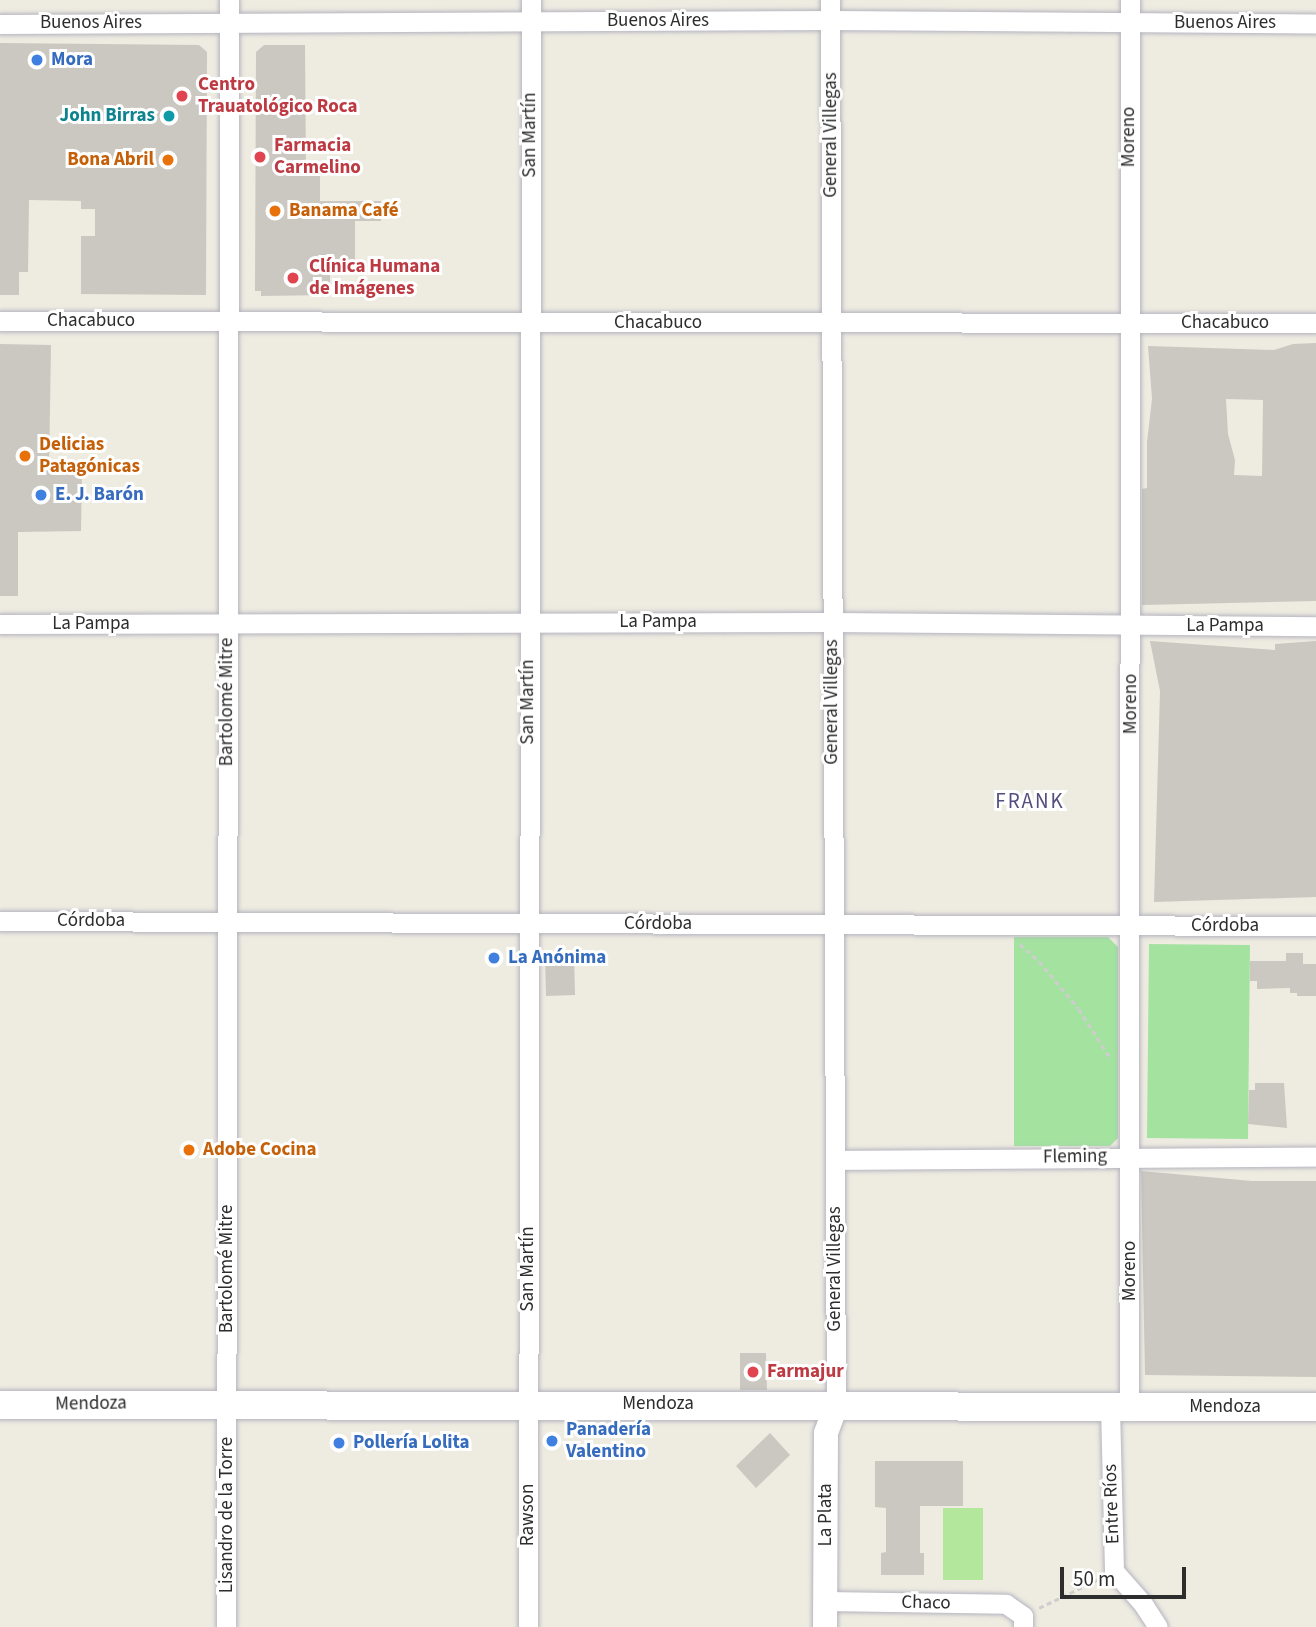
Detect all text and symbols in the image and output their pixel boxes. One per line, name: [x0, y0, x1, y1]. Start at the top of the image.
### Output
street label: Buenos Aires: [607, 10, 709, 32]
street label: Buenos Aires: [40, 12, 142, 34]
street label: Buenos Aires: [1174, 12, 1276, 34]
place label: Mora: [51, 49, 93, 71]
marker: Mora: [29, 52, 45, 68]
street label: General Villegas: [820, 72, 842, 198]
place label: Centro Trauatológico Roca: [198, 74, 358, 118]
marker: Centro Trauatológico Roca: [172, 86, 192, 106]
street label: San Martín: [519, 92, 541, 178]
place label: John Birras: [60, 105, 155, 127]
street label: Moreno: [1118, 107, 1140, 167]
marker: John Birras: [161, 108, 177, 124]
place label: Farmacia Carmelino: [274, 135, 361, 179]
place label: Bona Abril: [67, 149, 154, 171]
marker: Farmacia Carmelino: [252, 149, 268, 165]
marker: Bona Abril: [160, 152, 176, 168]
place label: Banama Café: [289, 200, 399, 222]
marker: Banama Café: [267, 203, 283, 219]
place label: Clínica Humana de Imágenes: [309, 256, 440, 300]
marker: Clínica Humana de Imágenes: [283, 268, 303, 288]
street label: Chacabuco: [47, 310, 135, 332]
street label: Chacabuco: [614, 312, 702, 334]
street label: Chacabuco: [1181, 312, 1269, 334]
place label: Delicias Patagónicas: [39, 434, 140, 478]
marker: Delicias Patagónicas: [17, 448, 33, 464]
place label: E. J. Barón: [55, 484, 144, 506]
marker: E. J. Barón: [33, 487, 49, 503]
street label: La Pampa: [619, 611, 697, 633]
street label: La Pampa: [52, 613, 130, 635]
street label: La Pampa: [1186, 615, 1264, 637]
street label: Bartolomé Mitre: [216, 638, 238, 766]
street label: General Villegas: [821, 639, 843, 765]
street label: San Martín: [517, 659, 539, 745]
street label: Moreno: [1120, 674, 1142, 734]
district label: FRANK: [996, 788, 1064, 814]
street label: Córdoba: [57, 910, 125, 932]
street label: Córdoba: [624, 913, 692, 935]
street label: Córdoba: [1191, 915, 1259, 937]
place label: La Anónima: [508, 947, 606, 969]
marker: La Anónima: [486, 950, 502, 966]
place label: Adobe Cocina: [203, 1139, 316, 1161]
marker: Adobe Cocina: [181, 1142, 197, 1158]
street label: Fleming: [1043, 1145, 1107, 1169]
street label: Bartolomé Mitre: [216, 1205, 238, 1333]
street label: General Villegas: [824, 1206, 846, 1332]
street label: San Martín: [517, 1226, 539, 1312]
street label: Moreno: [1119, 1241, 1141, 1301]
place label: Farmajur: [767, 1361, 844, 1383]
marker: Farmajur: [745, 1364, 761, 1380]
street label: Mendoza: [55, 1392, 127, 1416]
street label: Mendoza: [622, 1393, 694, 1415]
street label: Mendoza: [1189, 1396, 1261, 1418]
place label: Panadería Valentino: [566, 1419, 651, 1463]
place label: Pollería Lolita: [353, 1432, 469, 1454]
marker: Panadería Valentino: [544, 1433, 560, 1449]
marker: Pollería Lolita: [331, 1435, 347, 1451]
street label: Lisandro de la Torre: [216, 1437, 238, 1593]
street label: Entre Ríos: [1099, 1464, 1125, 1544]
street label: La Plata: [815, 1483, 837, 1547]
street label: Rawson: [517, 1484, 539, 1546]
scale bar: [1064, 1554, 1190, 1598]
text: 50 m: [1073, 1564, 1115, 1594]
street label: Chaco: [901, 1591, 951, 1615]

